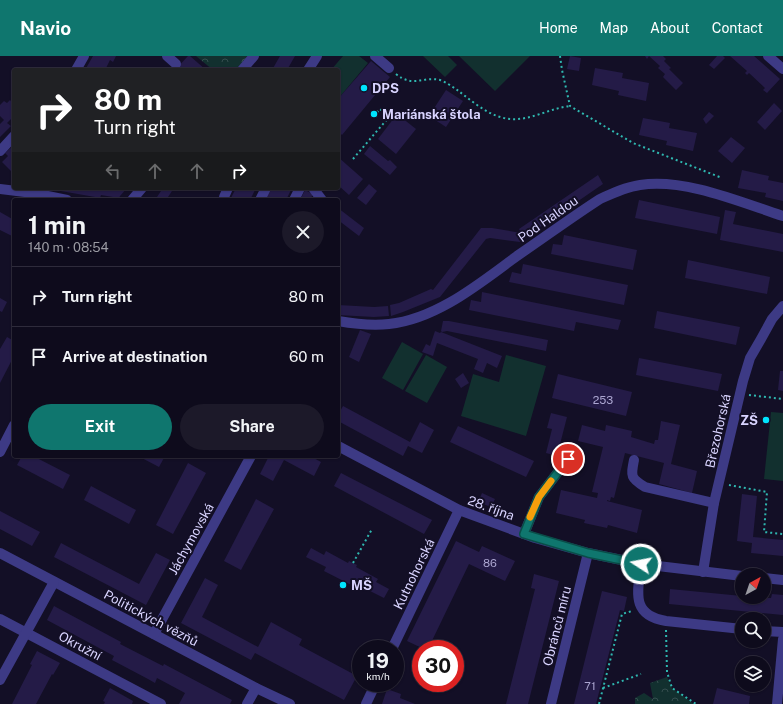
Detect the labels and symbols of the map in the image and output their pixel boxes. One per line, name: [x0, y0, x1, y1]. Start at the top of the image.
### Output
place label: DPS: [372, 81, 399, 96]
marker: DPS: [359, 83, 369, 93]
place label: Mariánská štola: [382, 107, 481, 122]
marker: Mariánská štola: [369, 109, 379, 119]
street label: Pod Haldou: [515, 193, 581, 245]
street label: Březohorská: [702, 393, 734, 469]
house number: 253: [593, 394, 613, 406]
place label: ZŠ: [740, 412, 758, 428]
marker: ZŠ: [761, 415, 771, 425]
pin: [551, 442, 585, 476]
street label: 28. října: [466, 493, 516, 523]
street label: Jáchymovská: [165, 501, 217, 577]
street label: Kutnohorská: [390, 536, 438, 612]
position arrow: [620, 543, 662, 585]
house number: 86: [483, 557, 497, 569]
north arrow: [735, 568, 771, 604]
place label: MŠ: [351, 577, 372, 593]
marker: MŠ: [338, 580, 348, 590]
street label: Obránců míru: [540, 585, 574, 667]
street label: Politických vězňů: [101, 587, 201, 649]
street label: Okružní: [56, 629, 105, 664]
speed limit sign: 30: [412, 640, 464, 692]
house number: 71: [584, 680, 596, 692]

